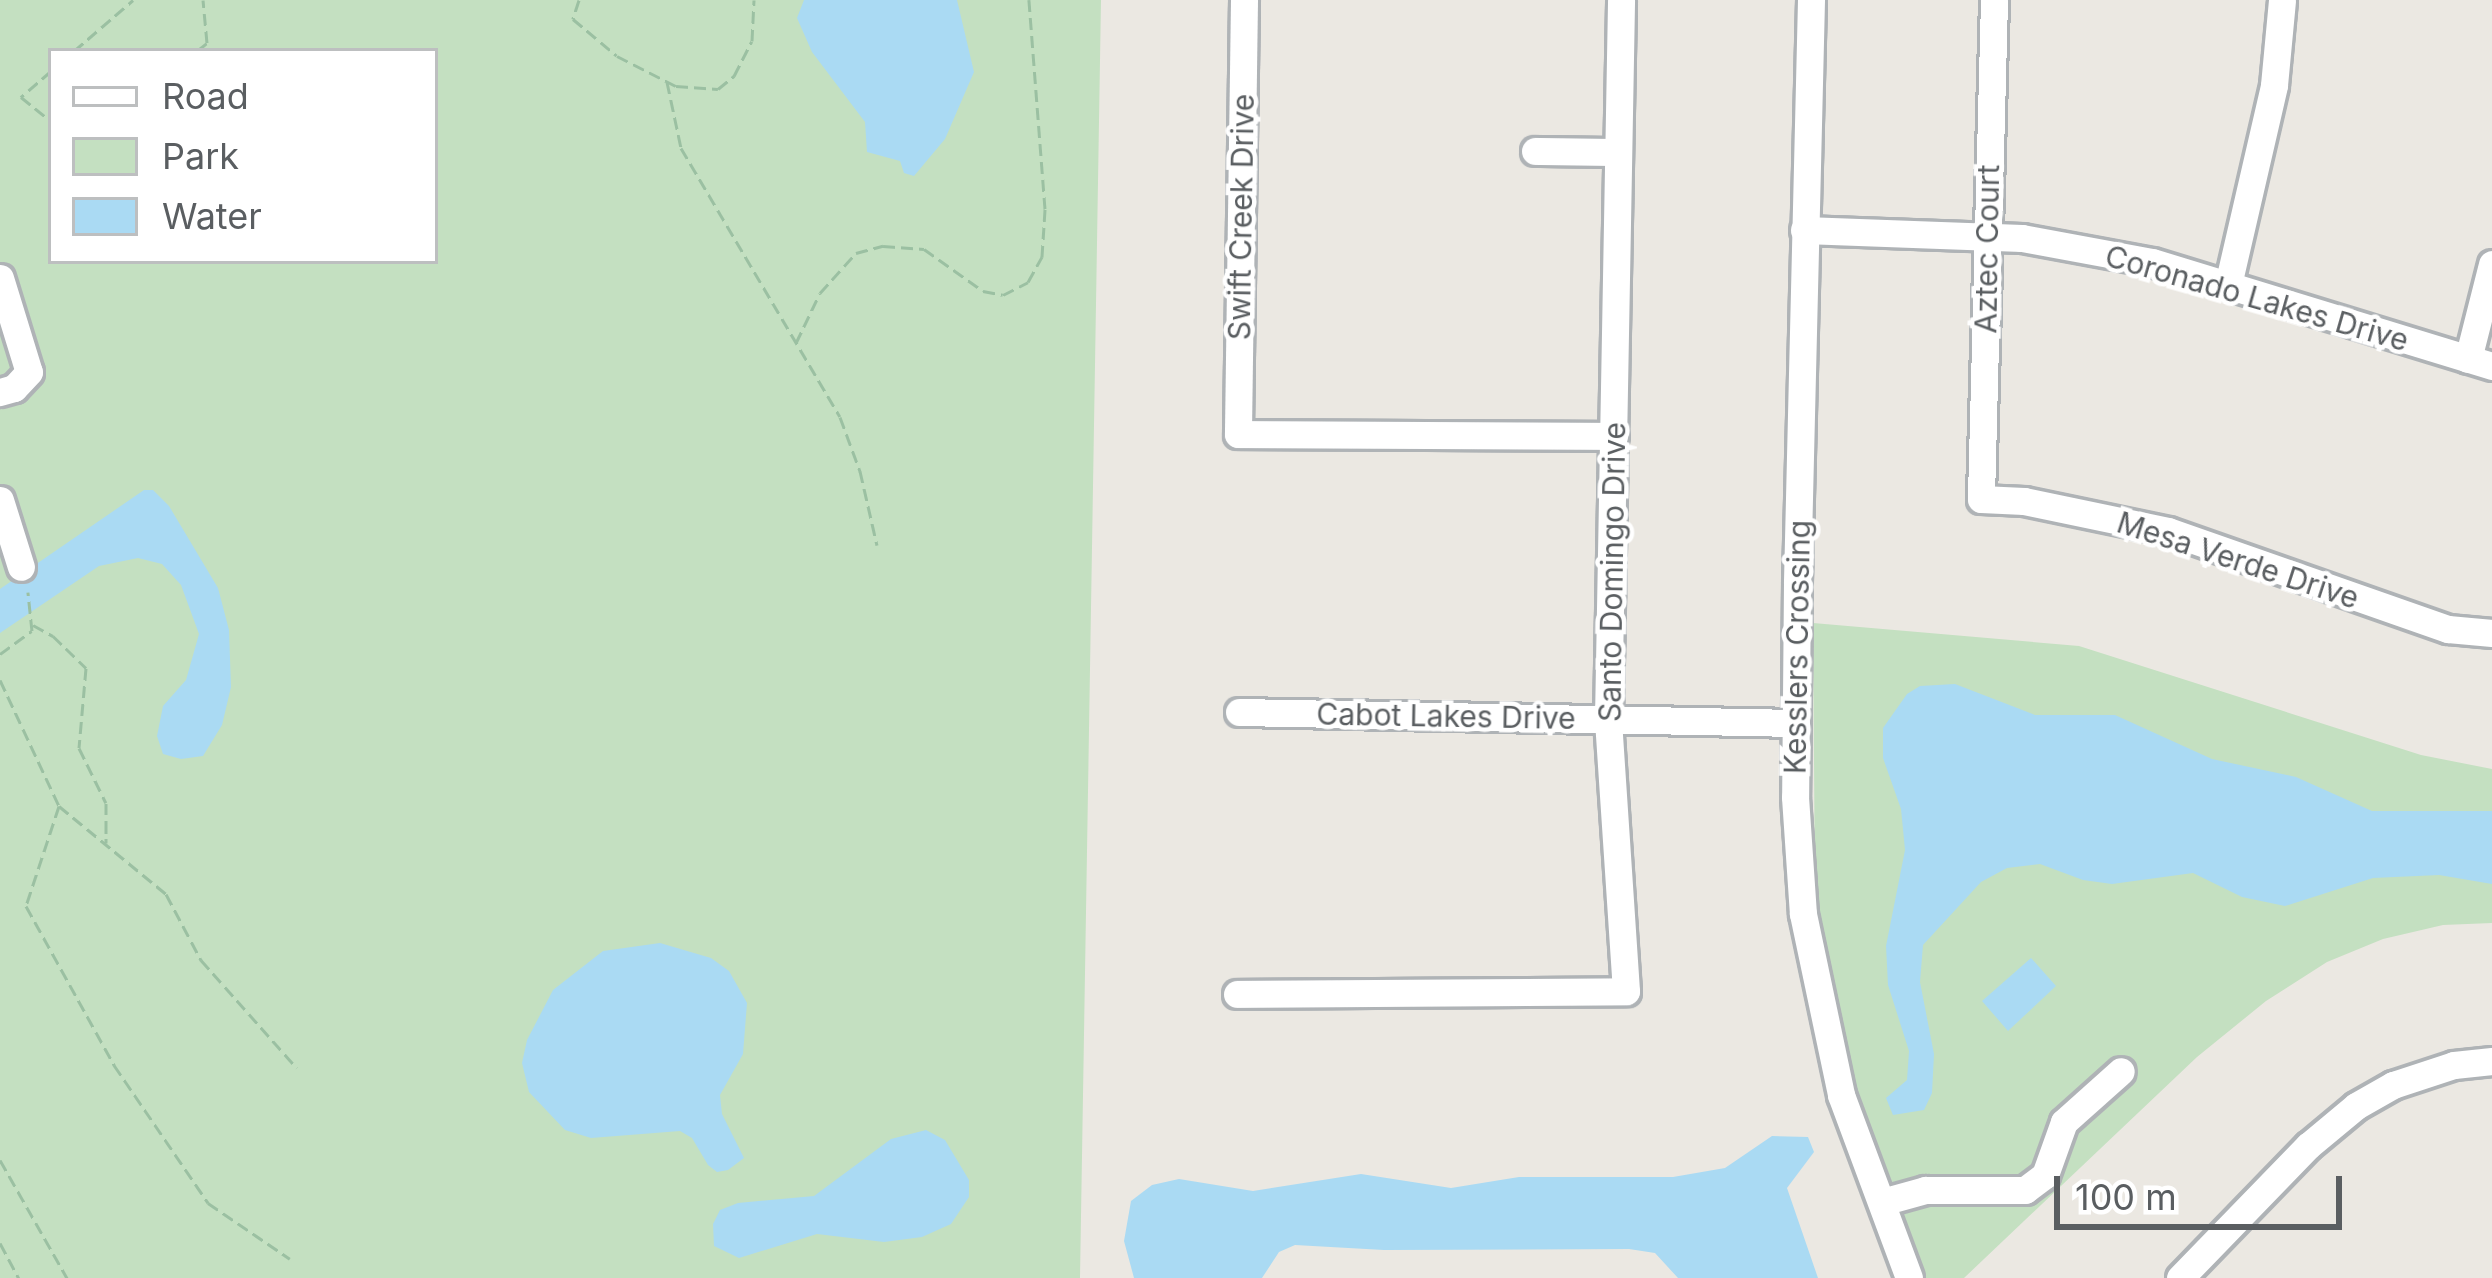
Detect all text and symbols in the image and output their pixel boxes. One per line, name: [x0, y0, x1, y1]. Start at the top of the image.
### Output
legend: [48, 48, 438, 264]
text: Road: [162, 74, 249, 118]
street label: Swift Creek Drive: [1221, 93, 1261, 341]
text: Park: [162, 134, 239, 178]
street label: Aztec Court: [1968, 164, 2006, 334]
text: Water: [162, 194, 262, 238]
street label: Coronado Lakes Drive: [2101, 237, 2413, 359]
street label: Santo Domingo Drive: [1591, 422, 1633, 722]
street label: Mesa Verde Drive: [2113, 504, 2363, 616]
street label: Kesslers Crossing: [1777, 520, 1817, 774]
street label: Cabot Lakes Drive: [1316, 696, 1576, 736]
scale bar: [2060, 1152, 2348, 1226]
text: 100 m: [2075, 1175, 2177, 1219]

